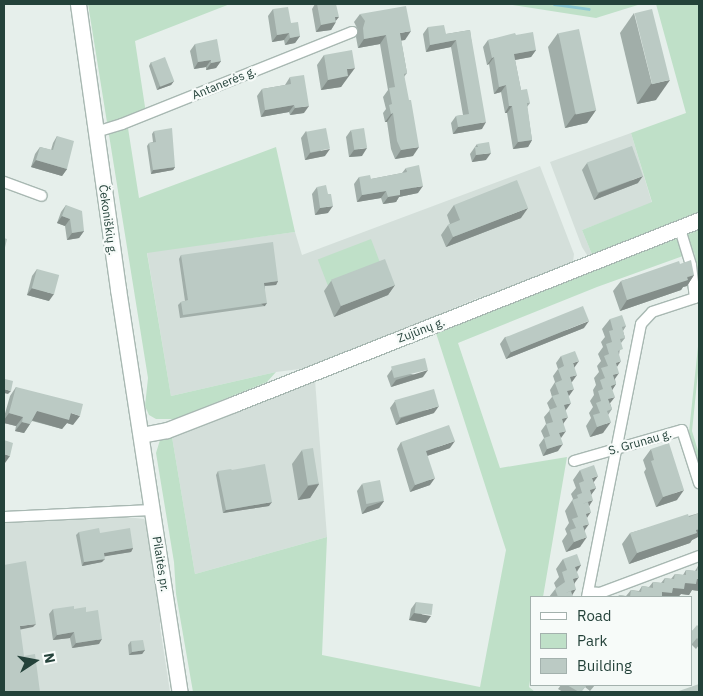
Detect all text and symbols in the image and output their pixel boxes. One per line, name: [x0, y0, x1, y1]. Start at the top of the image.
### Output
street label: Antanerės g.: [190, 64, 258, 102]
street label: Čekoniškių g.: [96, 184, 120, 256]
street label: Zujūnų g.: [395, 314, 447, 346]
street label: S. Grunau g.: [607, 426, 673, 458]
street label: Pilaitės pr.: [150, 535, 172, 593]
legend: [530, 596, 693, 686]
text: Road: [577, 606, 612, 625]
text: Park: [577, 631, 607, 650]
north arrow: [10, 636, 60, 686]
text: N: [40, 651, 60, 665]
text: Building: [577, 656, 632, 675]

